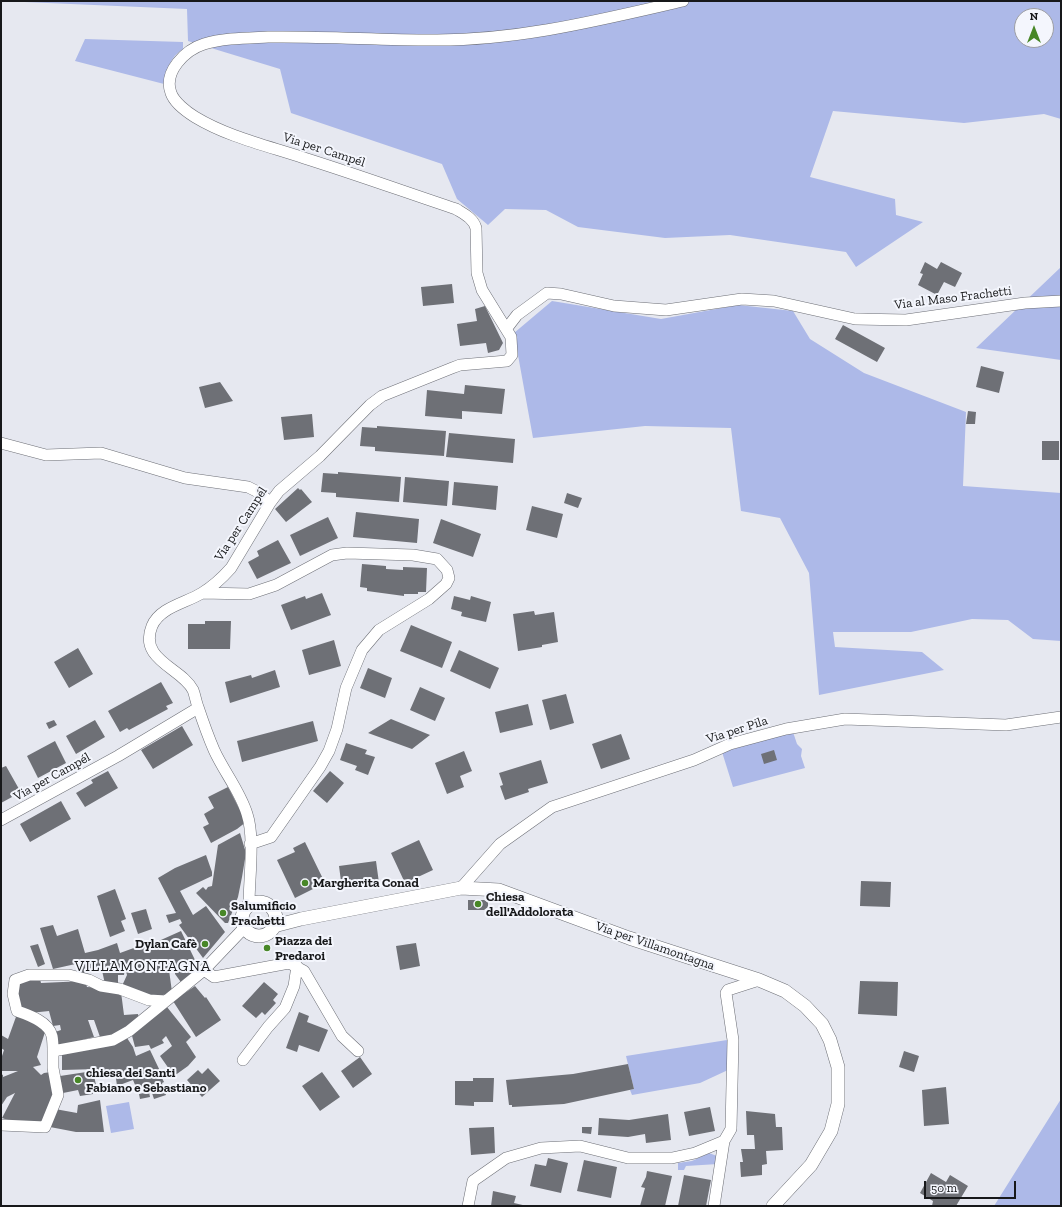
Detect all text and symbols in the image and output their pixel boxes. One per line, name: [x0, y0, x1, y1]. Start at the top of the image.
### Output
north arrow: [1014, 8, 1054, 48]
text: N: [1030, 10, 1038, 23]
street label: Via per Campél: [281, 129, 367, 171]
street label: Via al Maso Frachetti: [893, 283, 1013, 313]
street label: Via per Campél: [211, 484, 271, 564]
street label: Via per Pila: [704, 713, 770, 747]
street label: Via per Campél: [11, 749, 93, 805]
place label: Margherita Conad: [313, 875, 419, 891]
marker: Margherita Conad: [300, 878, 310, 888]
place label: Chiesa dell'Addolorata: [486, 889, 574, 920]
place label: Salumificio Frachetti: [231, 898, 296, 929]
marker: Chiesa dell'Addolorata: [473, 899, 483, 909]
marker: Salumificio Frachetti: [218, 908, 228, 918]
street label: Via per Villamontagna: [593, 918, 717, 974]
place label: Piazza dei Predaroi: [275, 933, 332, 964]
place label: Dylan Cafè: [135, 936, 197, 952]
marker: Dylan Cafè: [200, 939, 210, 949]
marker: Piazza dei Predaroi: [262, 943, 272, 953]
district label: VILLAMONTAGNA: [74, 958, 212, 976]
place label: chiesa dei Santi Fabiano e Sebastiano: [86, 1065, 206, 1096]
marker: chiesa dei Santi Fabiano e Sebastiano: [73, 1075, 83, 1085]
scale bar: [926, 1173, 1018, 1199]
text: 50 m: [931, 1181, 957, 1195]

